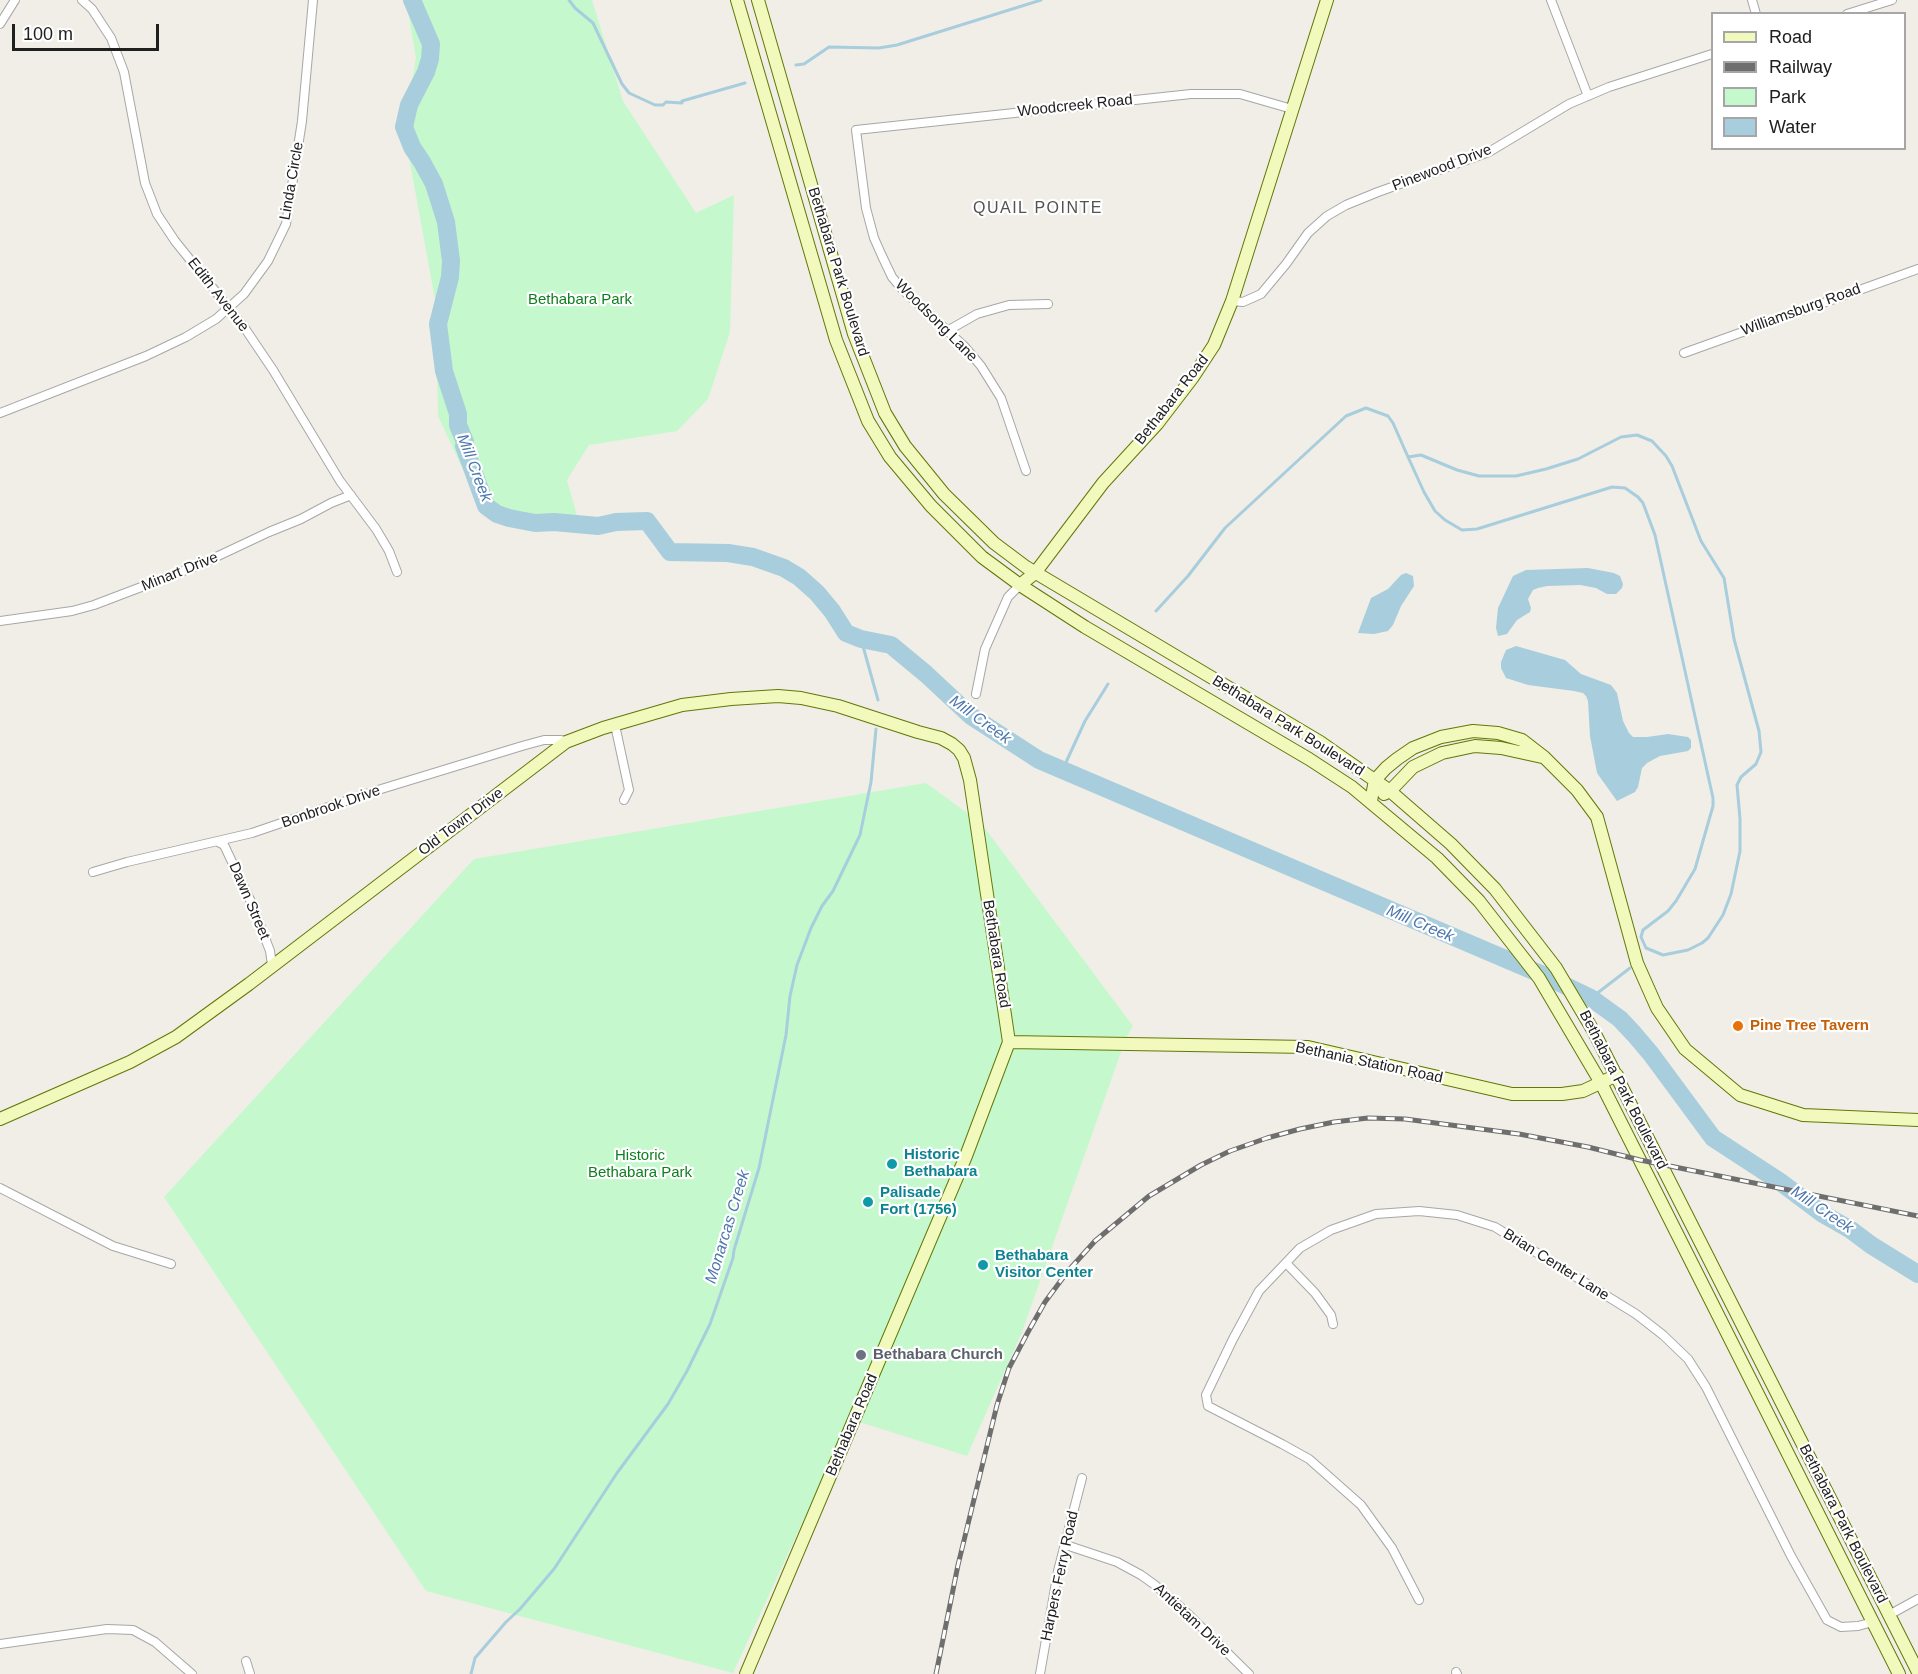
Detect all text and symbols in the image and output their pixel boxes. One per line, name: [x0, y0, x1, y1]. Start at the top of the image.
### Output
scale bar: [15, 12, 162, 50]
legend: [1711, 12, 1906, 150]
text: 100 m: [23, 24, 73, 44]
text: Road: [1769, 27, 1812, 47]
text: Railway: [1769, 57, 1832, 77]
text: Park: [1769, 87, 1806, 107]
street label: Woodcreek Road: [1017, 91, 1133, 121]
text: Water: [1769, 117, 1816, 137]
street label: Linda Circle: [276, 140, 308, 222]
street label: Pinewood Drive: [1390, 141, 1494, 195]
street label: Bethabara Park Boulevard: [804, 185, 872, 359]
district label: QUAIL POINTE: [973, 199, 1103, 219]
street label: Edith Avenue: [184, 254, 252, 336]
street label: Woodsong Lane: [891, 276, 981, 366]
street label: Williamsburg Road: [1739, 280, 1863, 340]
park label: Bethabara Park: [528, 291, 632, 309]
street label: Bethabara Road: [1131, 351, 1213, 449]
water label: Mill Creek: [452, 431, 496, 505]
street label: Minart Drive: [139, 549, 221, 595]
street label: Bethabara Park Boulevard: [1209, 672, 1367, 780]
water label: Mill Creek: [946, 691, 1014, 749]
street label: Bonbrook Drive: [279, 782, 383, 832]
street label: Old Town Drive: [415, 784, 507, 860]
street label: Dawn Street: [225, 859, 273, 943]
street label: Bethabara Road: [979, 899, 1013, 1009]
water label: Mill Creek: [1384, 901, 1456, 947]
street label: Bethabara Park Boulevard: [1575, 1008, 1671, 1172]
place label: Pine Tree Tavern: [1750, 1017, 1869, 1035]
marker: Pine Tree Tavern: [1731, 1019, 1745, 1033]
street label: Bethania Station Road: [1294, 1039, 1444, 1087]
place label: Historic Bethabara: [904, 1146, 977, 1181]
park label: Historic Bethabara Park: [588, 1147, 692, 1182]
marker: Historic Bethabara: [885, 1157, 899, 1171]
water label: Monarcas Creek: [702, 1168, 754, 1286]
water label: Mill Creek: [1787, 1182, 1857, 1238]
place label: Palisade Fort (1756): [880, 1184, 957, 1219]
marker: Palisade Fort (1756): [861, 1195, 875, 1209]
street label: Brian Center Lane: [1500, 1225, 1612, 1305]
place label: Bethabara Visitor Center: [995, 1247, 1093, 1282]
marker: Bethabara Visitor Center: [976, 1258, 990, 1272]
place label: Bethabara Church: [873, 1346, 1003, 1364]
marker: Bethabara Church: [854, 1348, 868, 1362]
street label: Bethabara Road: [822, 1371, 882, 1479]
street label: Bethabara Park Boulevard: [1795, 1442, 1891, 1606]
street label: Harpers Ferry Road: [1037, 1509, 1083, 1643]
street label: Antietam Drive: [1150, 1580, 1234, 1660]

